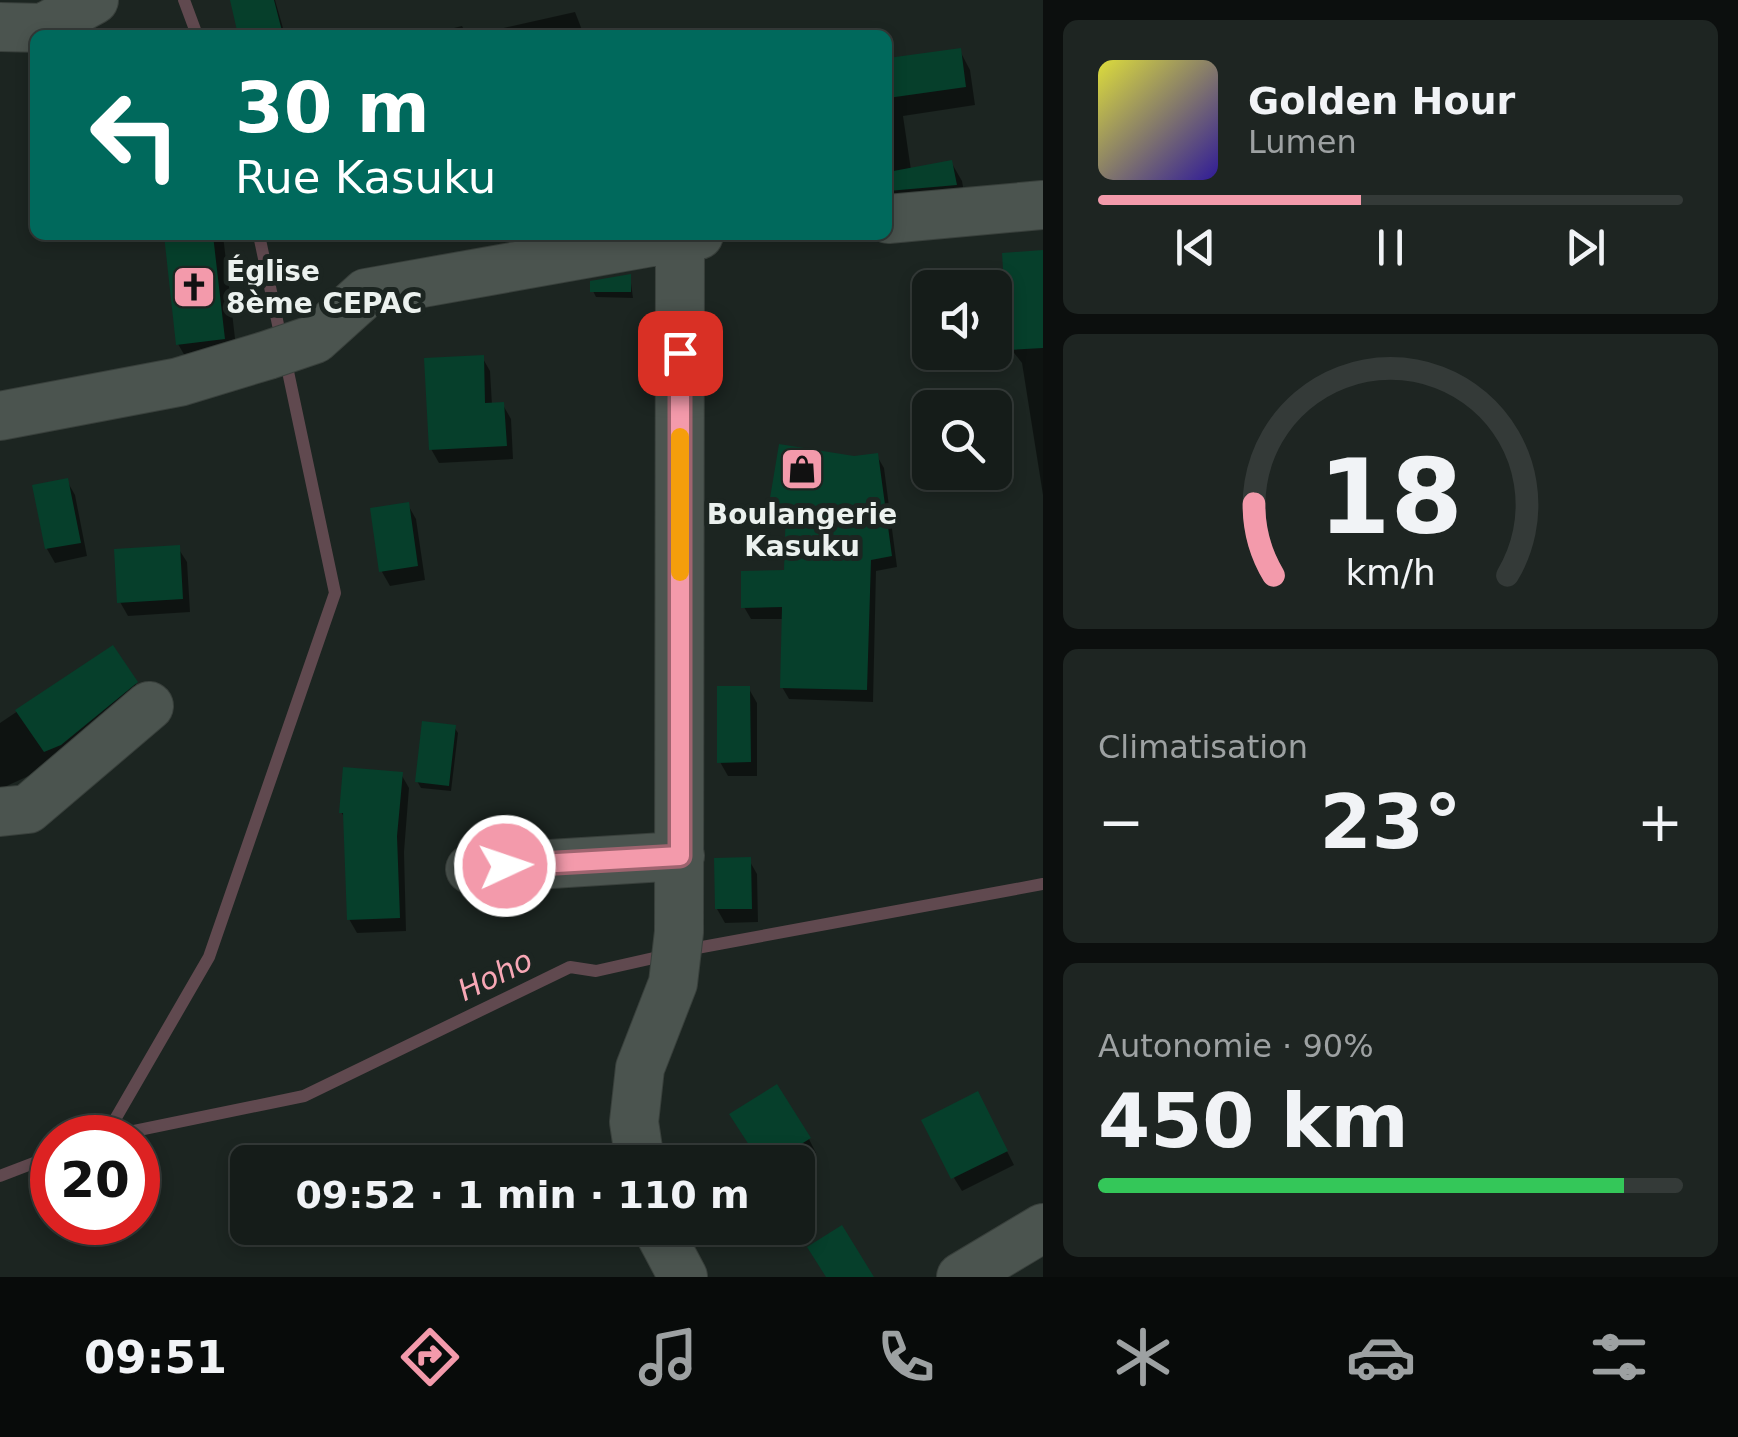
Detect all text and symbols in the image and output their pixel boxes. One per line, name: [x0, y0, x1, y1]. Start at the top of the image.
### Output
text: 30 m: [235, 67, 430, 149]
icon: left: [70, 70, 200, 200]
text: Golden Hour: [1248, 79, 1515, 123]
text: Lumen: [1248, 123, 1357, 161]
text: Rue Kasuku: [235, 151, 496, 204]
icon: previous: [1168, 220, 1223, 275]
icon: pause: [1363, 220, 1418, 275]
icon: next: [1558, 220, 1613, 275]
place label: Église 8ème CEPAC: [226, 254, 422, 320]
church icon: Église 8ème CEPAC: [171, 264, 217, 310]
map controls: [912, 270, 1012, 490]
button: sound: [912, 270, 1012, 370]
pin: [638, 311, 723, 396]
icon: arrive: [653, 326, 708, 381]
button: search: [912, 390, 1012, 490]
text: 18: [1318, 436, 1463, 558]
shop icon: Boulangerie Kasuku: [779, 446, 825, 492]
place label: Boulangerie Kasuku: [707, 498, 897, 563]
text: km/h: [1345, 552, 1436, 593]
text: Climatisation: [1098, 728, 1308, 766]
text: 23°: [1320, 778, 1461, 866]
text: −: [1098, 790, 1144, 854]
text: +: [1637, 790, 1683, 854]
position arrow: [453, 814, 557, 918]
water label: Hoho: [452, 942, 538, 1008]
text: Autonomie · 90%: [1098, 1027, 1374, 1065]
text: 450 km: [1098, 1077, 1409, 1165]
speed limit sign: 20: [30, 1115, 160, 1245]
text: 09:52 · 1 min · 110 m: [295, 1173, 750, 1217]
icon: directions: [395, 1322, 465, 1392]
icon: music: [633, 1322, 703, 1392]
icon: phone: [871, 1322, 941, 1392]
icon: climate: [1108, 1322, 1178, 1392]
icon: car: [1346, 1322, 1416, 1392]
icon: filters: [1584, 1322, 1654, 1392]
text: 09:51: [84, 1331, 227, 1384]

